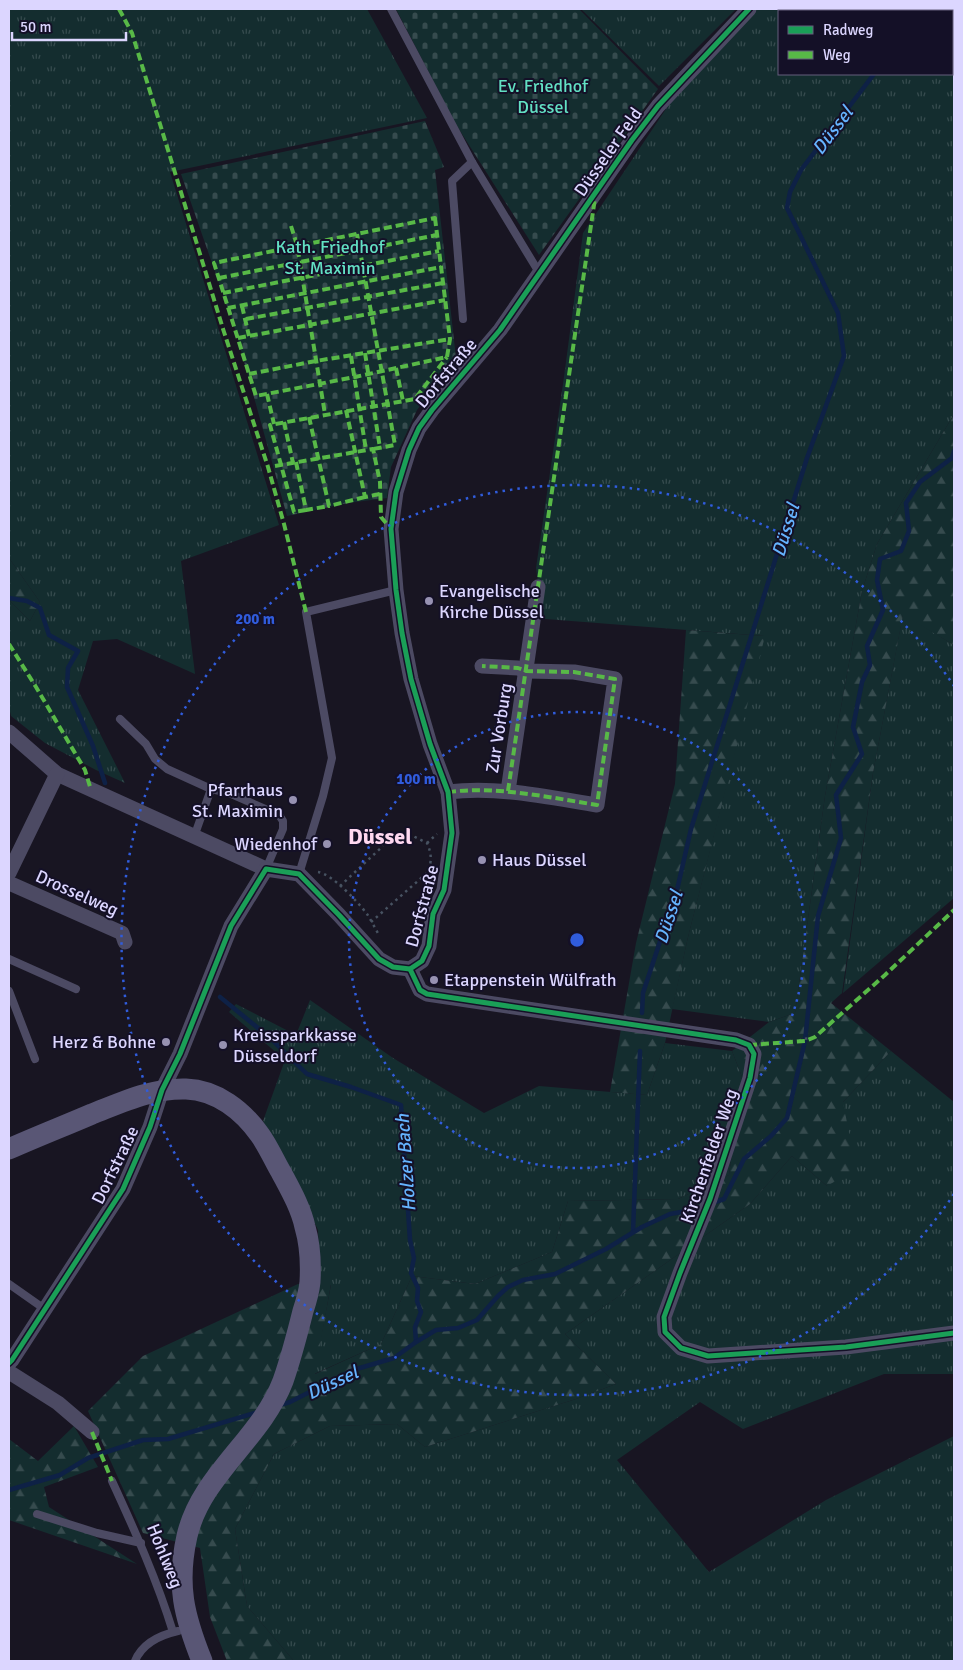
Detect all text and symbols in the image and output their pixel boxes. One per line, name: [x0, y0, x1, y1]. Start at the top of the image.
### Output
scale bar: [12, 10, 126, 42]
legend: [778, 10, 953, 75]
text: 50 m: [20, 18, 51, 36]
text: Radweg: [823, 21, 874, 39]
text: Weg: [823, 46, 851, 64]
park label: Ev. Friedhof Düssel: [498, 75, 589, 118]
water label: Düssel: [807, 101, 860, 160]
street label: Düsseler Feld: [569, 103, 647, 201]
park label: Kath. Friedhof St. Maximin: [276, 236, 385, 279]
street label: Dorfstraße: [410, 334, 482, 412]
water label: Düssel: [767, 499, 806, 560]
place label: Evangelische Kirche Düssel: [439, 580, 544, 623]
marker: Evangelische Kirche Düssel: [423, 595, 435, 607]
text: 200 m: [235, 610, 275, 628]
street label: Zur Vorburg: [481, 681, 517, 775]
text: 100 m: [396, 770, 436, 788]
place label: Pfarrhaus St. Maximin: [192, 779, 283, 822]
marker: Pfarrhaus St. Maximin: [287, 794, 299, 806]
district label: Düssel: [348, 823, 412, 850]
place label: Wiedenhof: [234, 833, 318, 855]
marker: Wiedenhof: [321, 838, 333, 850]
place label: Haus Düssel: [492, 849, 587, 871]
marker: Haus Düssel: [476, 854, 488, 866]
street label: Dorfstraße: [400, 862, 444, 950]
street label: Drosselweg: [32, 865, 122, 921]
water label: Düssel: [649, 886, 689, 947]
centre of rings: [568, 931, 586, 949]
place label: Etappenstein Wülfrath: [444, 969, 617, 991]
marker: Etappenstein Wülfrath: [428, 974, 440, 986]
place label: Kreissparkkasse Düsseldorf: [233, 1024, 357, 1067]
place label: Herz & Bohne: [52, 1031, 156, 1053]
marker: Herz & Bohne: [160, 1036, 172, 1048]
marker: Kreissparkkasse Düsseldorf: [217, 1039, 229, 1051]
street label: Kirchenfelder Weg: [676, 1086, 742, 1226]
water label: Holzer Bach: [391, 1113, 421, 1213]
street label: Dorfstraße: [87, 1122, 143, 1208]
water label: Düssel: [303, 1360, 363, 1405]
street label: Hohlweg: [142, 1520, 188, 1592]

